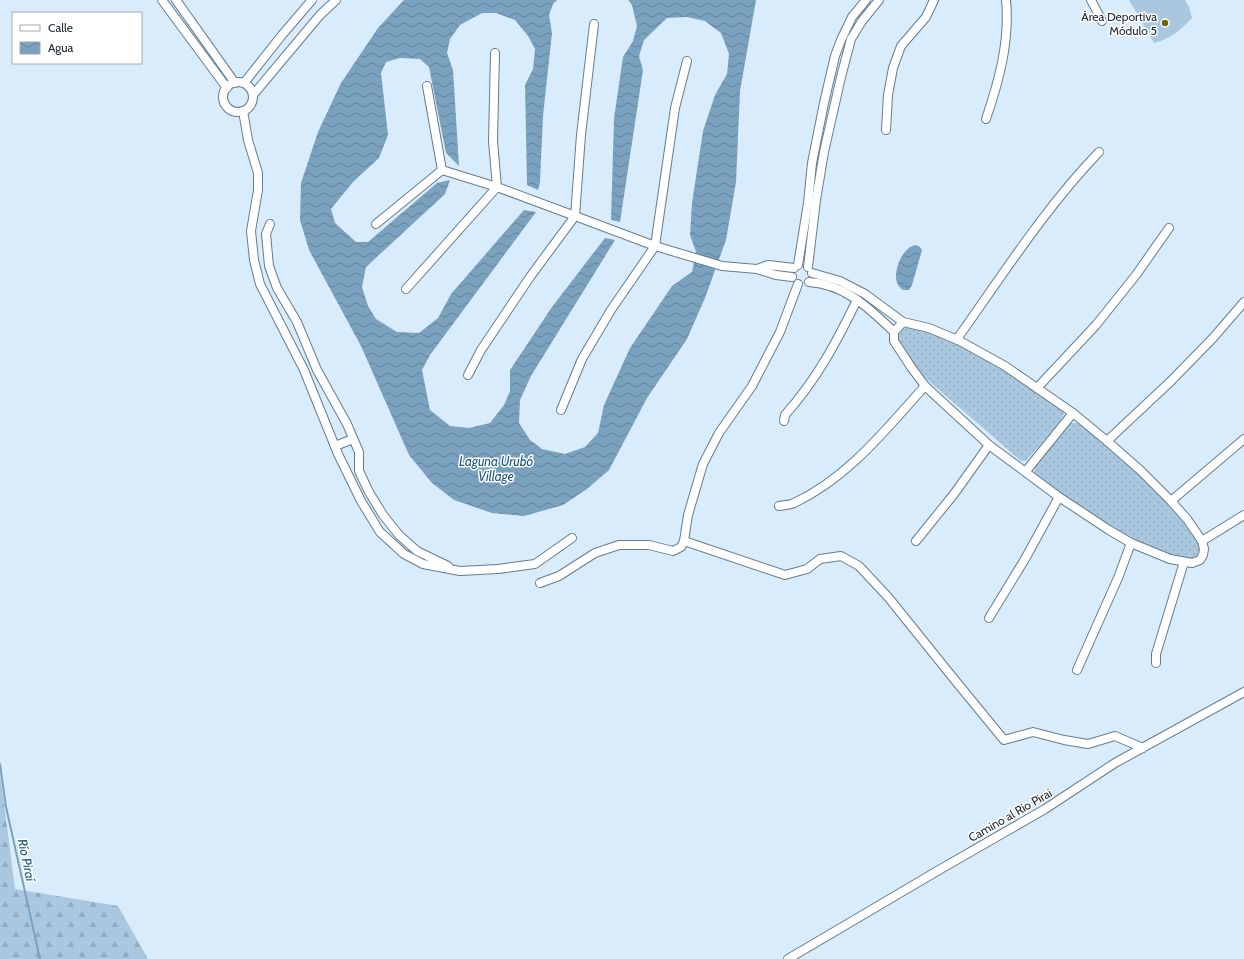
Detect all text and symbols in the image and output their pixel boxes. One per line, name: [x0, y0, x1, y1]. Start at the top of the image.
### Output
place label: Área Deportiva Módulo 5: [1081, 9, 1157, 38]
legend: [12, 12, 142, 64]
marker: Área Deportiva Módulo 5: [1160, 18, 1170, 28]
text: Calle: [48, 20, 73, 35]
text: Agua: [48, 40, 74, 55]
water label: Laguna Urubó Village: [459, 453, 533, 484]
street label: Camino al Rio Pirai: [966, 785, 1054, 845]
water label: Río Piraí: [15, 837, 40, 884]

